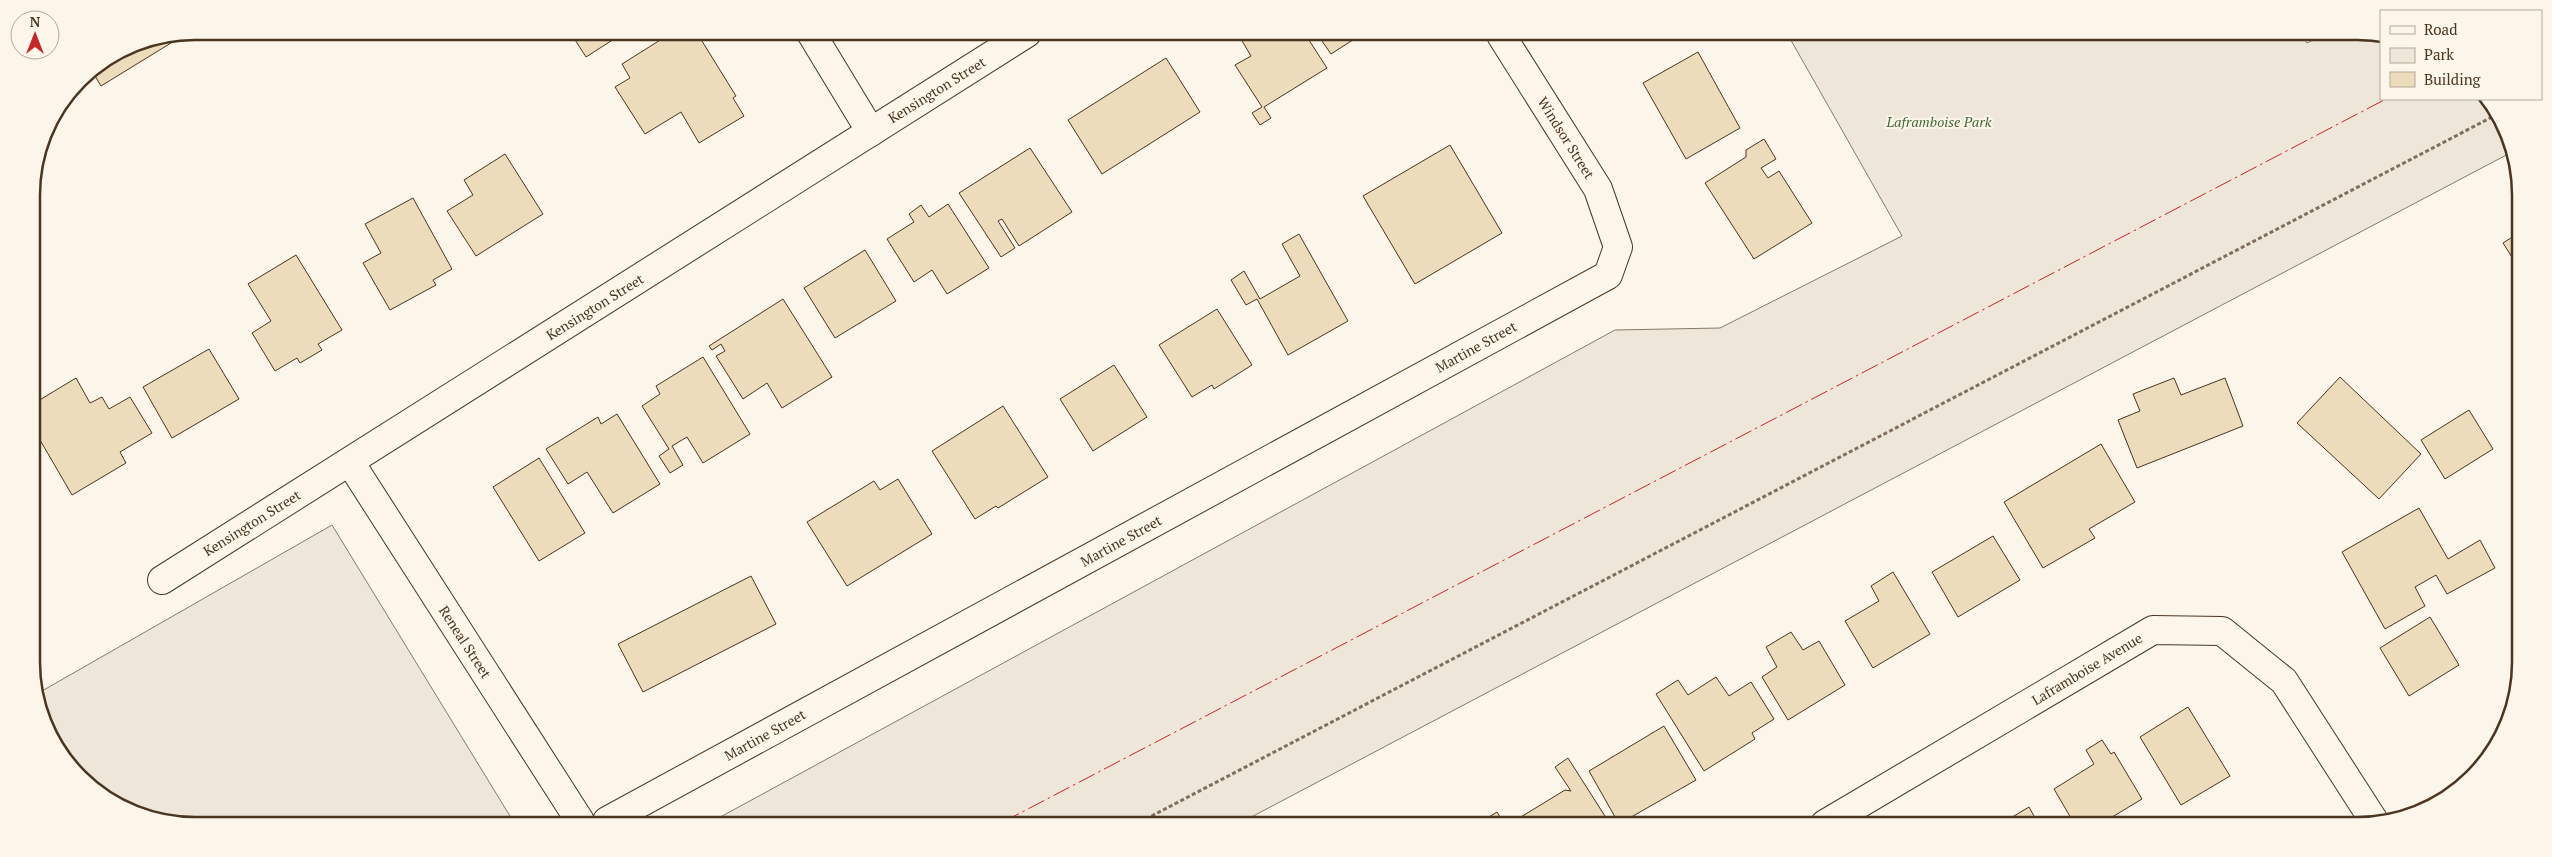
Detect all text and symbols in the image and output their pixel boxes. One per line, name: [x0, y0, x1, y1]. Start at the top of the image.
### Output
north arrow: [10, 10, 60, 60]
legend: [2380, 10, 2542, 100]
text: N: [30, 12, 41, 31]
text: Road: [2424, 19, 2457, 39]
text: Park: [2424, 44, 2454, 64]
street label: Kensington Street: [884, 52, 990, 127]
text: Building: [2424, 69, 2482, 89]
street label: Windsor Street: [1534, 93, 1600, 183]
park label: Laframboise Park: [1886, 112, 1992, 131]
street label: Kensington Street: [542, 269, 648, 344]
street label: Martine Street: [1432, 316, 1520, 377]
street label: Kensington Street: [199, 485, 305, 560]
street label: Martine Street: [1077, 510, 1165, 571]
street label: Reneal Street: [435, 602, 496, 682]
street label: Laframboise Avenue: [2028, 628, 2146, 709]
street label: Martine Street: [721, 704, 809, 765]

